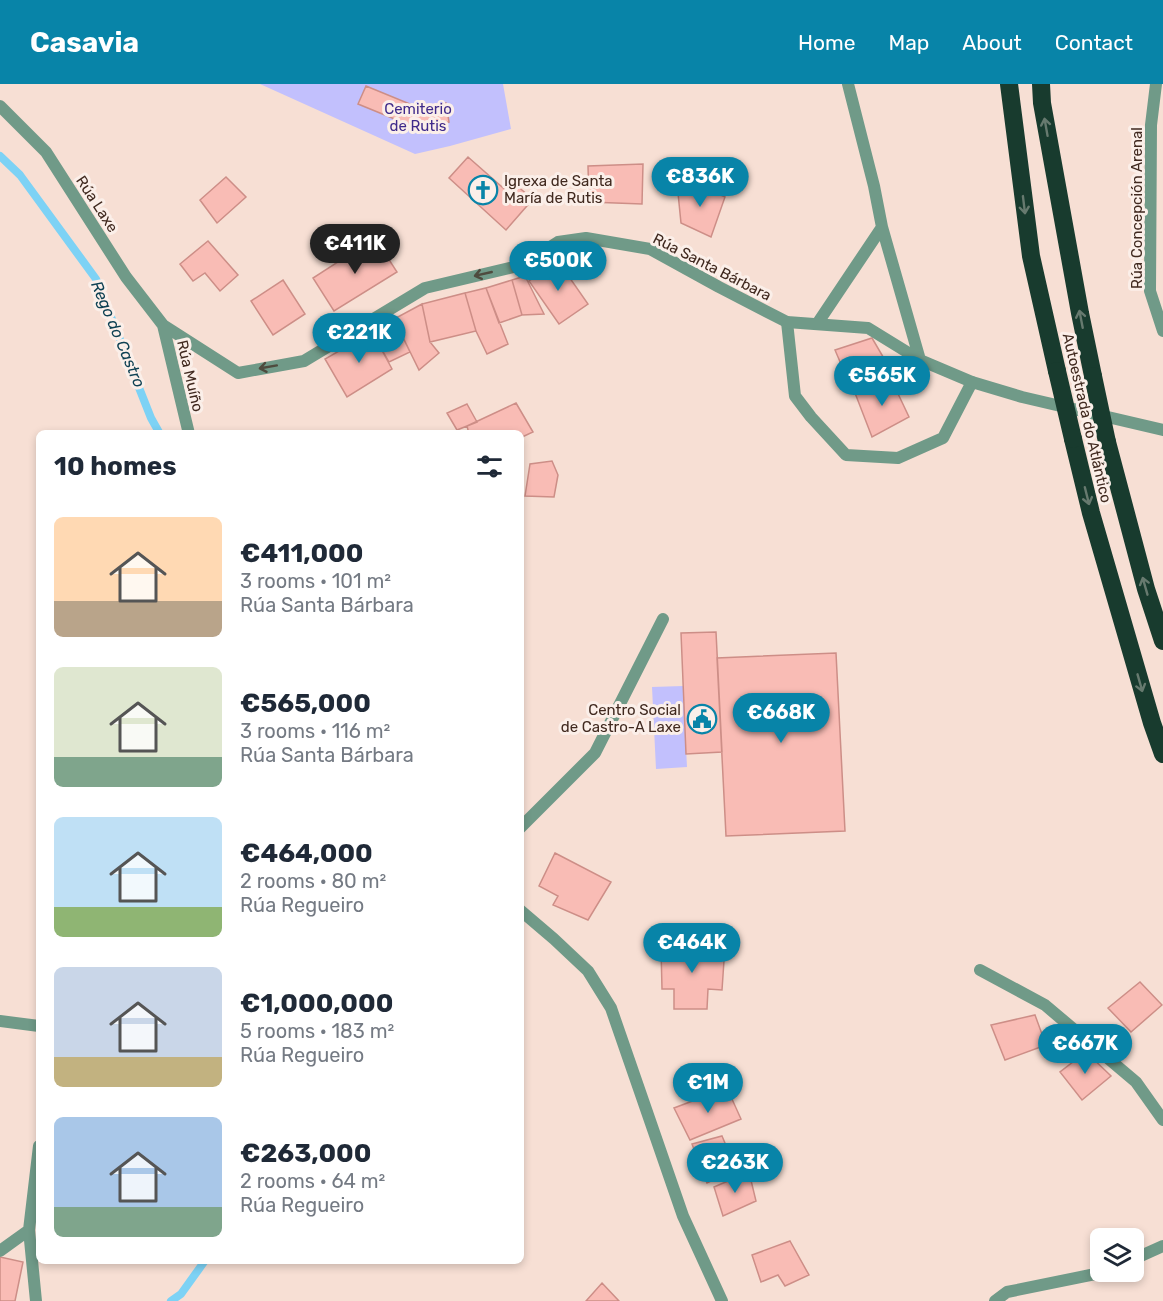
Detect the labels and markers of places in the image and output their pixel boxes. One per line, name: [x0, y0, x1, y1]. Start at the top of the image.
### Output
pin: €836K: [658, 157, 742, 208]
place label: Igrexa de Santa María de Rutis: [504, 172, 613, 207]
church icon: Igrexa de Santa María de Rutis: [467, 174, 499, 206]
pin: €411K: [313, 224, 397, 275]
pin: €500K: [516, 241, 600, 292]
pin: €221K: [317, 313, 401, 364]
pin: €565K: [840, 356, 924, 407]
pin: €668K: [739, 693, 823, 744]
place label: Centro Social de Castro-A Laxe: [561, 701, 681, 736]
public building icon: Centro Social de Castro-A Laxe: [686, 703, 718, 735]
pin: €464K: [650, 923, 734, 974]
pin: €667K: [1043, 1024, 1127, 1075]
pin: €1M: [679, 1063, 737, 1114]
pin: €263K: [693, 1143, 777, 1194]

